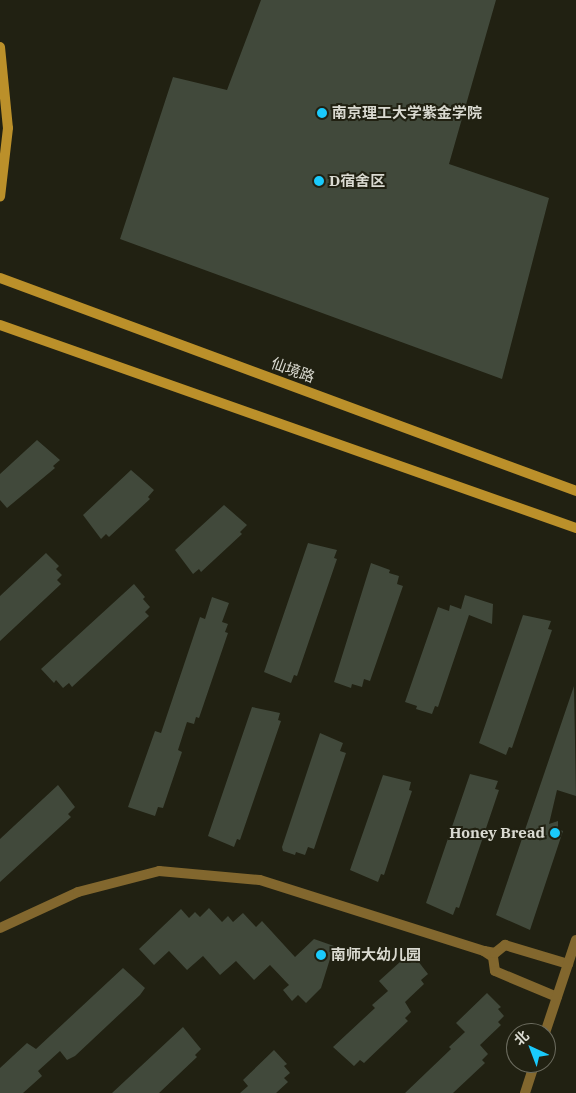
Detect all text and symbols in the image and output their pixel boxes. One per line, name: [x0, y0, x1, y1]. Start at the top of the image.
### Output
place label: 南京理工大学紫金学院: [332, 104, 482, 122]
marker: 南京理工大学紫金学院: [316, 107, 328, 119]
place label: D宿舍区: [329, 172, 385, 190]
marker: D宿舍区: [313, 175, 325, 187]
street label: 仙境路: [269, 354, 317, 386]
place label: Honey Bread: [449, 824, 545, 842]
marker: Honey Bread: [549, 827, 561, 839]
place label: 南师大幼儿园: [331, 946, 421, 964]
marker: 南师大幼儿园: [315, 949, 327, 961]
north arrow: [506, 1023, 556, 1073]
text: 北: [510, 1026, 533, 1049]

